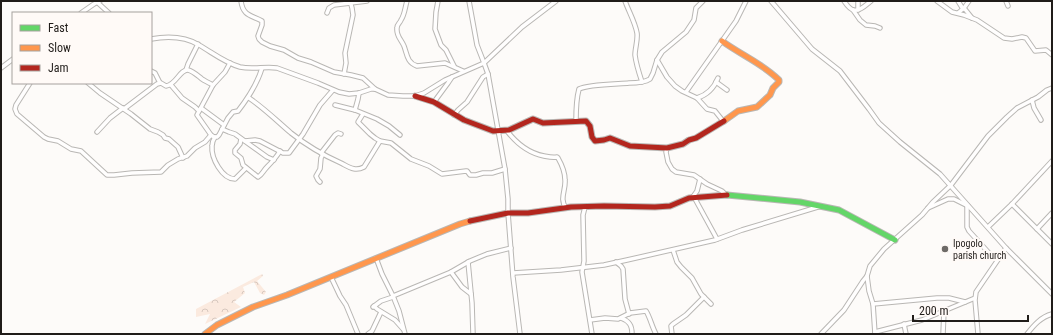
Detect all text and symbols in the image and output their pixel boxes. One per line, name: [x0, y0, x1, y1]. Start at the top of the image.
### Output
legend: [12, 12, 152, 84]
text: Fast: [48, 21, 69, 35]
text: Slow: [48, 41, 71, 55]
text: Jam: [48, 61, 69, 75]
place label: Ipogolo parish church: [953, 238, 1007, 261]
marker: Ipogolo parish church: [940, 244, 950, 254]
scale bar: [913, 297, 1028, 323]
text: 200 m: [919, 304, 949, 318]

